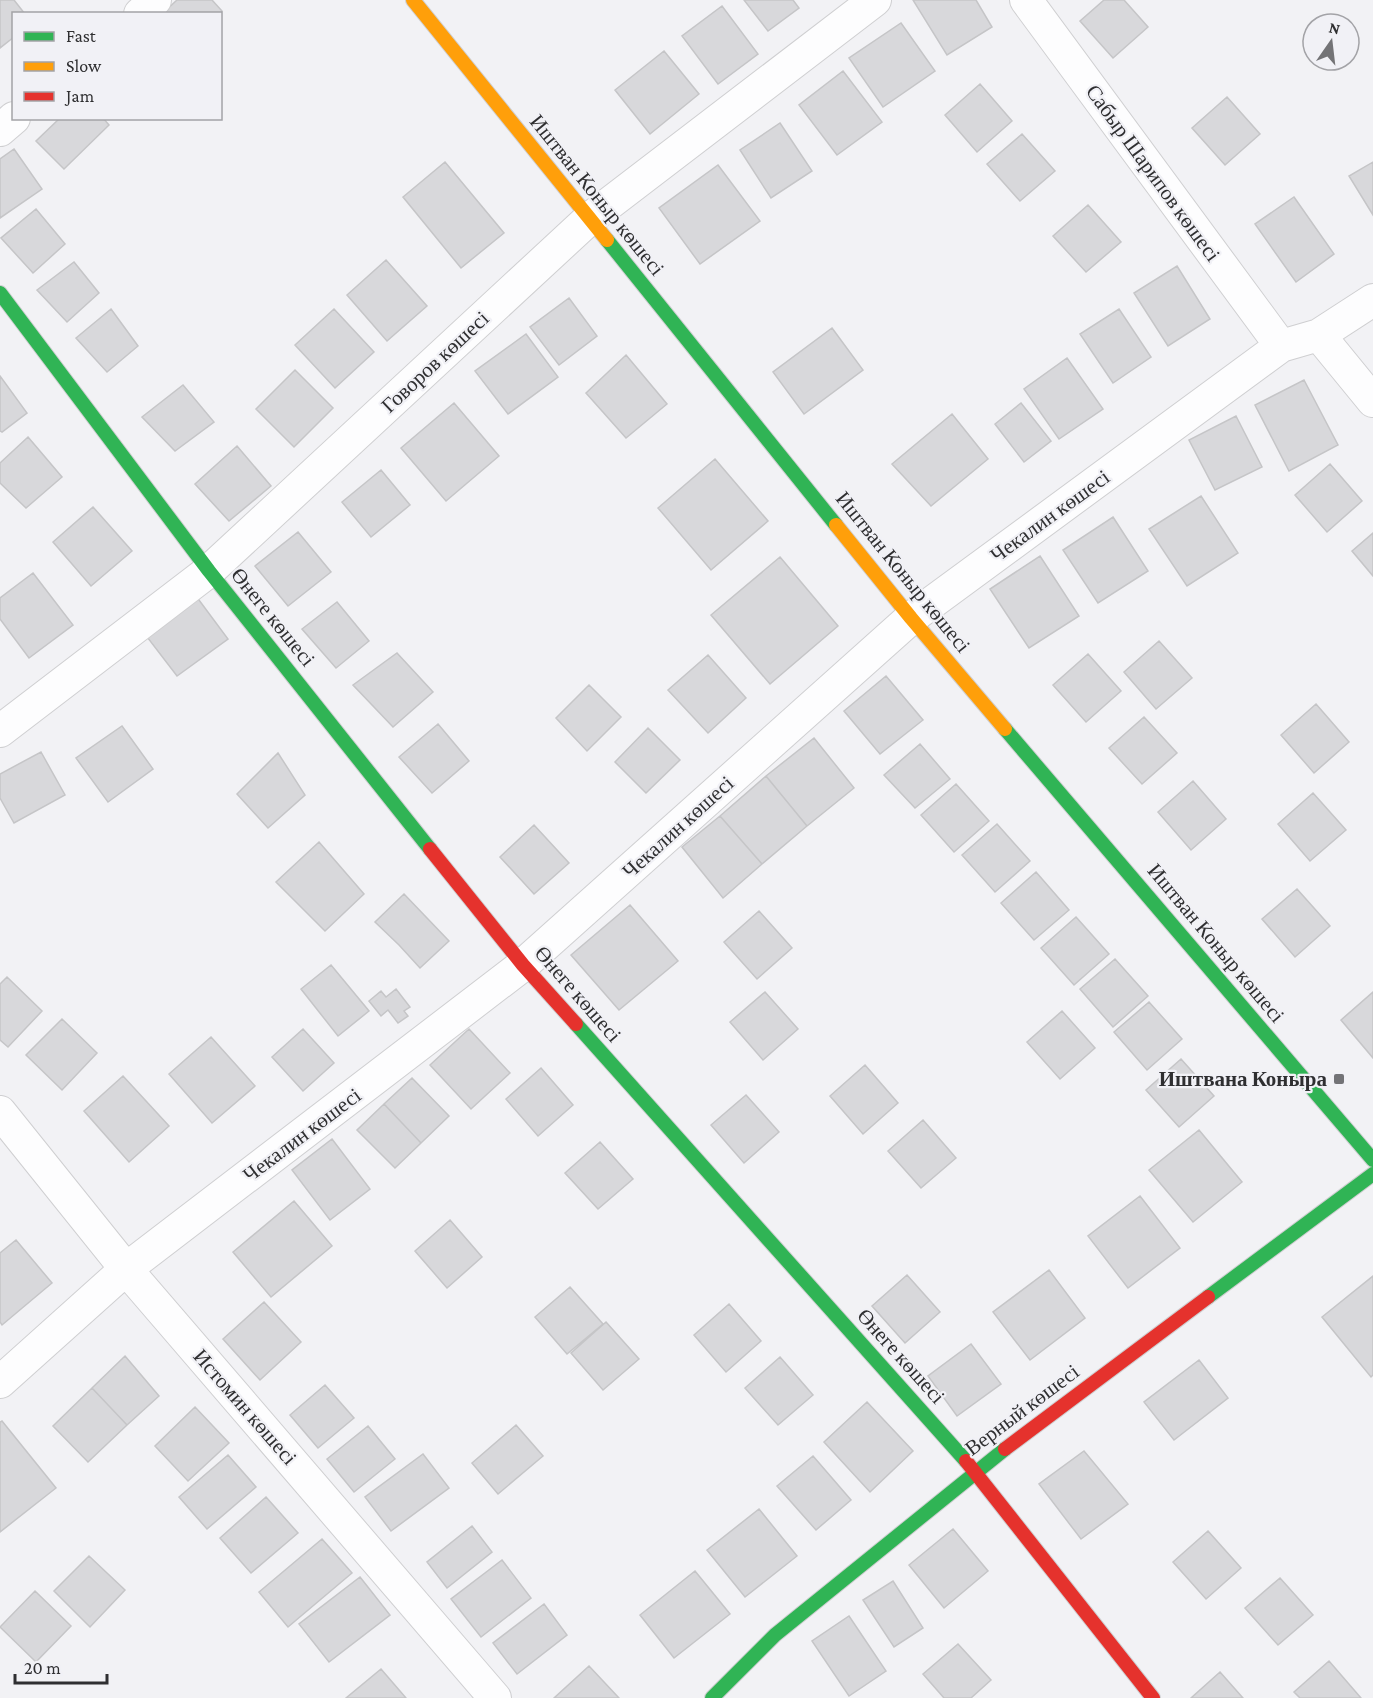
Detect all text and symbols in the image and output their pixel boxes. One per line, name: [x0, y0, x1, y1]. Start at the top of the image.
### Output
legend: [12, 12, 222, 120]
north arrow: [1301, 12, 1361, 72]
text: N: [1327, 18, 1342, 38]
text: Fast: [66, 26, 97, 46]
text: Slow: [66, 56, 102, 76]
street label: Сабыр Шарипов көшесі: [1081, 80, 1225, 266]
text: Jam: [64, 86, 95, 106]
street label: Иштван Коныр көшесі: [525, 110, 669, 280]
street label: Говоров көшесі: [376, 306, 494, 418]
street label: Чекалин көшесі: [986, 465, 1114, 567]
street label: Иштван Коныр көшесі: [831, 487, 975, 657]
street label: Өнеге көшесі: [226, 563, 320, 671]
street label: Чекалин көшесі: [618, 771, 739, 883]
street label: Иштван Коныр көшесі: [1143, 859, 1289, 1027]
street label: Өнеге көшесі: [530, 941, 626, 1047]
place label: Иштвана Коныра: [1159, 1067, 1327, 1091]
marker: Иштвана Коныра: [1332, 1072, 1346, 1086]
street label: Чекалин көшесі: [238, 1083, 366, 1187]
street label: Өнеге көшесі: [852, 1304, 950, 1408]
street label: Истомин көшесі: [188, 1344, 302, 1470]
street label: Верный көшесі: [960, 1359, 1084, 1461]
scale bar: [15, 1647, 106, 1685]
text: 20 m: [24, 1658, 61, 1678]

